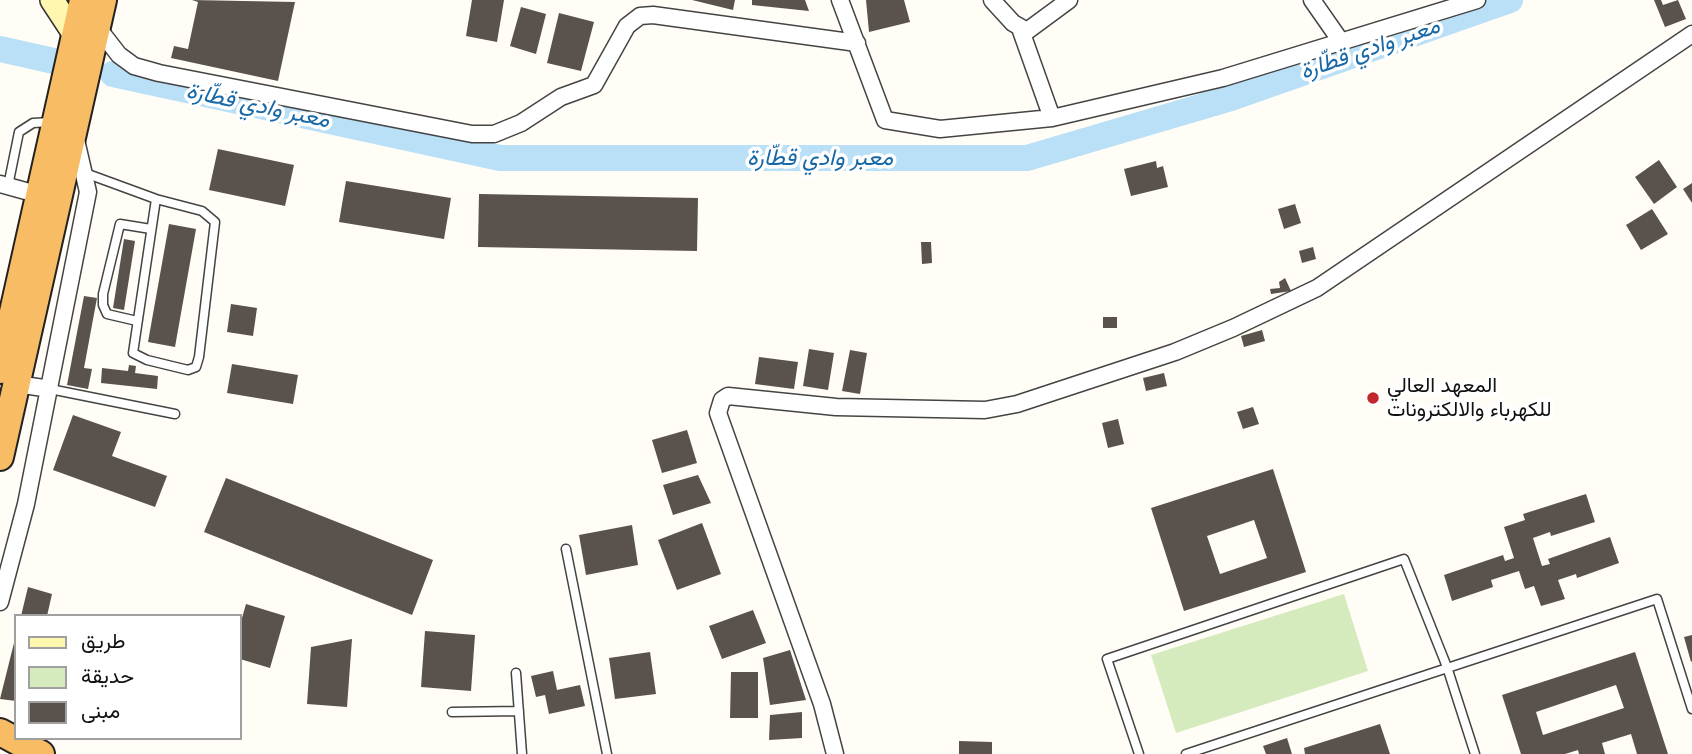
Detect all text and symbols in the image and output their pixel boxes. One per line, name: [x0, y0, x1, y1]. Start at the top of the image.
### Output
water label: معبر وادي قطّارة: [1297, 12, 1443, 86]
water label: معبر وادي قطّارة: [184, 77, 332, 135]
water label: معبر وادي قطّارة: [747, 144, 893, 172]
place label: المعهد العالي للكهرباء والالكترونات: [1387, 373, 1552, 423]
marker: المعهد العالي للكهرباء والالكترونات: [1365, 390, 1381, 406]
legend: [14, 614, 242, 740]
text: طريق: [81, 626, 126, 654]
text: حديقة: [81, 661, 134, 689]
text: مبنى: [81, 696, 120, 724]

